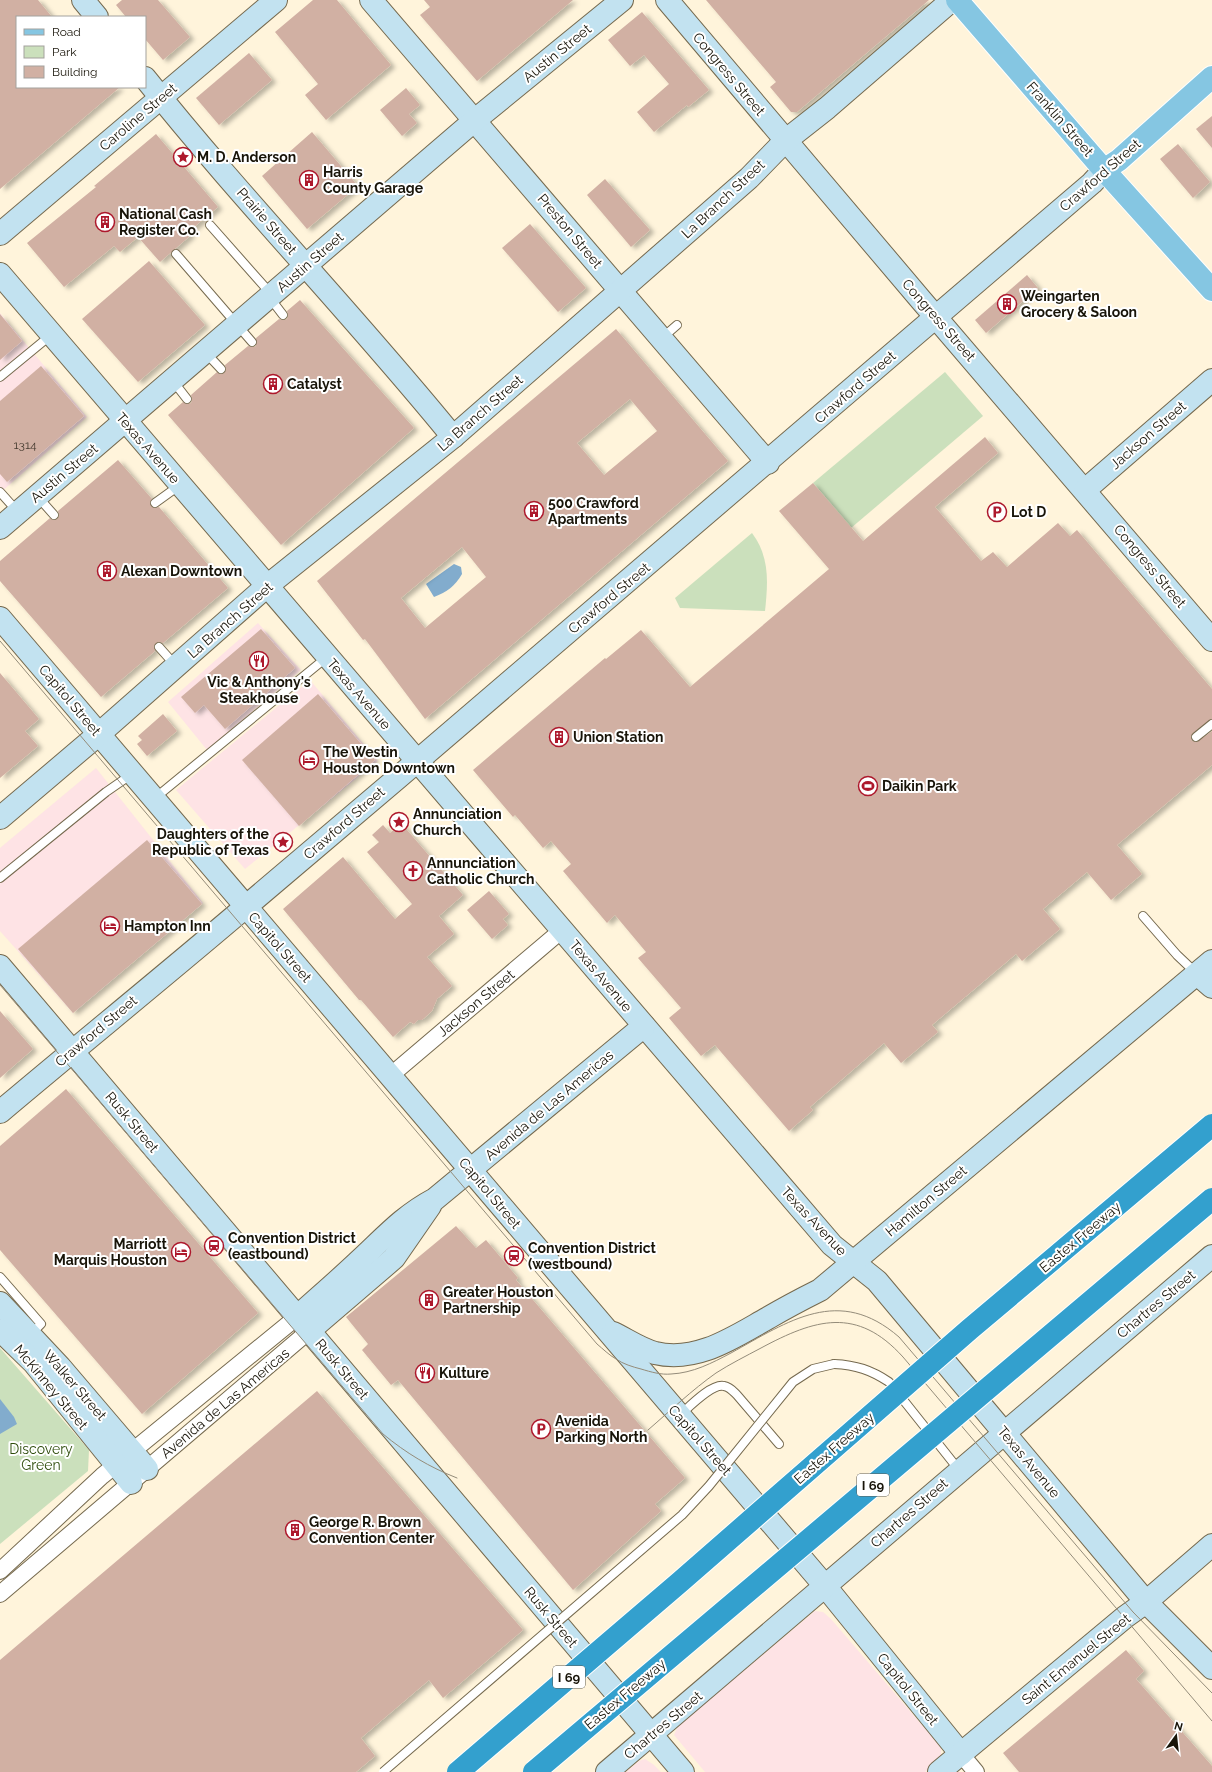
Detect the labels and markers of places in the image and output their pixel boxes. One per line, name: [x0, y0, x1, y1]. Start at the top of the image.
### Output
place icon: M. D. Anderson: [172, 146, 194, 168]
place label: M. D. Anderson: [197, 149, 296, 165]
place label: Harris County Garage: [323, 164, 424, 196]
building icon: Harris County Garage: [298, 169, 320, 191]
place label: National Cash Register Co.: [119, 206, 212, 238]
building icon: National Cash Register Co.: [94, 211, 116, 233]
place label: Weingarten Grocery & Saloon: [1021, 288, 1137, 320]
building icon: Weingarten Grocery & Saloon: [996, 293, 1018, 315]
building icon: Catalyst: [262, 373, 284, 395]
place label: Catalyst: [287, 376, 342, 392]
place label: 500 Crawford Apartments: [548, 495, 639, 527]
building icon: 500 Crawford Apartments: [523, 500, 545, 522]
parking icon: Lot D: [986, 501, 1008, 523]
place label: Lot D: [1011, 504, 1046, 520]
building icon: Alexan Downtown: [96, 560, 118, 582]
place label: Alexan Downtown: [121, 563, 242, 579]
restaurant icon: Vic & Anthony's Steakhouse: [248, 650, 270, 672]
place label: Vic & Anthony's Steakhouse: [207, 674, 311, 706]
building icon: Union Station: [548, 726, 570, 748]
place label: Union Station: [573, 729, 663, 745]
place label: The Westin Houston Downtown: [323, 744, 455, 776]
hotel icon: The Westin Houston Downtown: [298, 749, 320, 771]
sports icon: Daikin Park: [857, 775, 879, 797]
place label: Daikin Park: [882, 778, 957, 794]
place label: Annunciation Church: [413, 806, 502, 838]
place icon: Annunciation Church: [388, 811, 410, 833]
place label: Daughters of the Republic of Texas: [152, 826, 270, 858]
place icon: Daughters of the Republic of Texas: [272, 831, 294, 853]
place label: Annunciation Catholic Church: [427, 855, 535, 887]
church icon: Annunciation Catholic Church: [402, 860, 424, 882]
hotel icon: Hampton Inn: [99, 915, 121, 937]
place label: Hampton Inn: [124, 918, 211, 934]
place label: Convention District (eastbound): [228, 1230, 357, 1262]
station icon: Convention District (eastbound): [203, 1235, 225, 1257]
place label: Marriott Marquis Houston: [54, 1236, 168, 1268]
place label: Convention District (westbound): [528, 1240, 657, 1272]
hotel icon: Marriott Marquis Houston: [170, 1241, 192, 1263]
station icon: Convention District (westbound): [503, 1245, 525, 1267]
place label: Greater Houston Partnership: [443, 1284, 554, 1316]
building icon: Greater Houston Partnership: [418, 1289, 440, 1311]
restaurant icon: Kulture: [414, 1362, 436, 1384]
place label: Kulture: [439, 1365, 489, 1381]
place label: Avenida Parking North: [555, 1413, 647, 1445]
parking icon: Avenida Parking North: [530, 1418, 552, 1440]
place label: George R. Brown Convention Center: [309, 1514, 435, 1546]
building icon: George R. Brown Convention Center: [284, 1519, 306, 1541]

